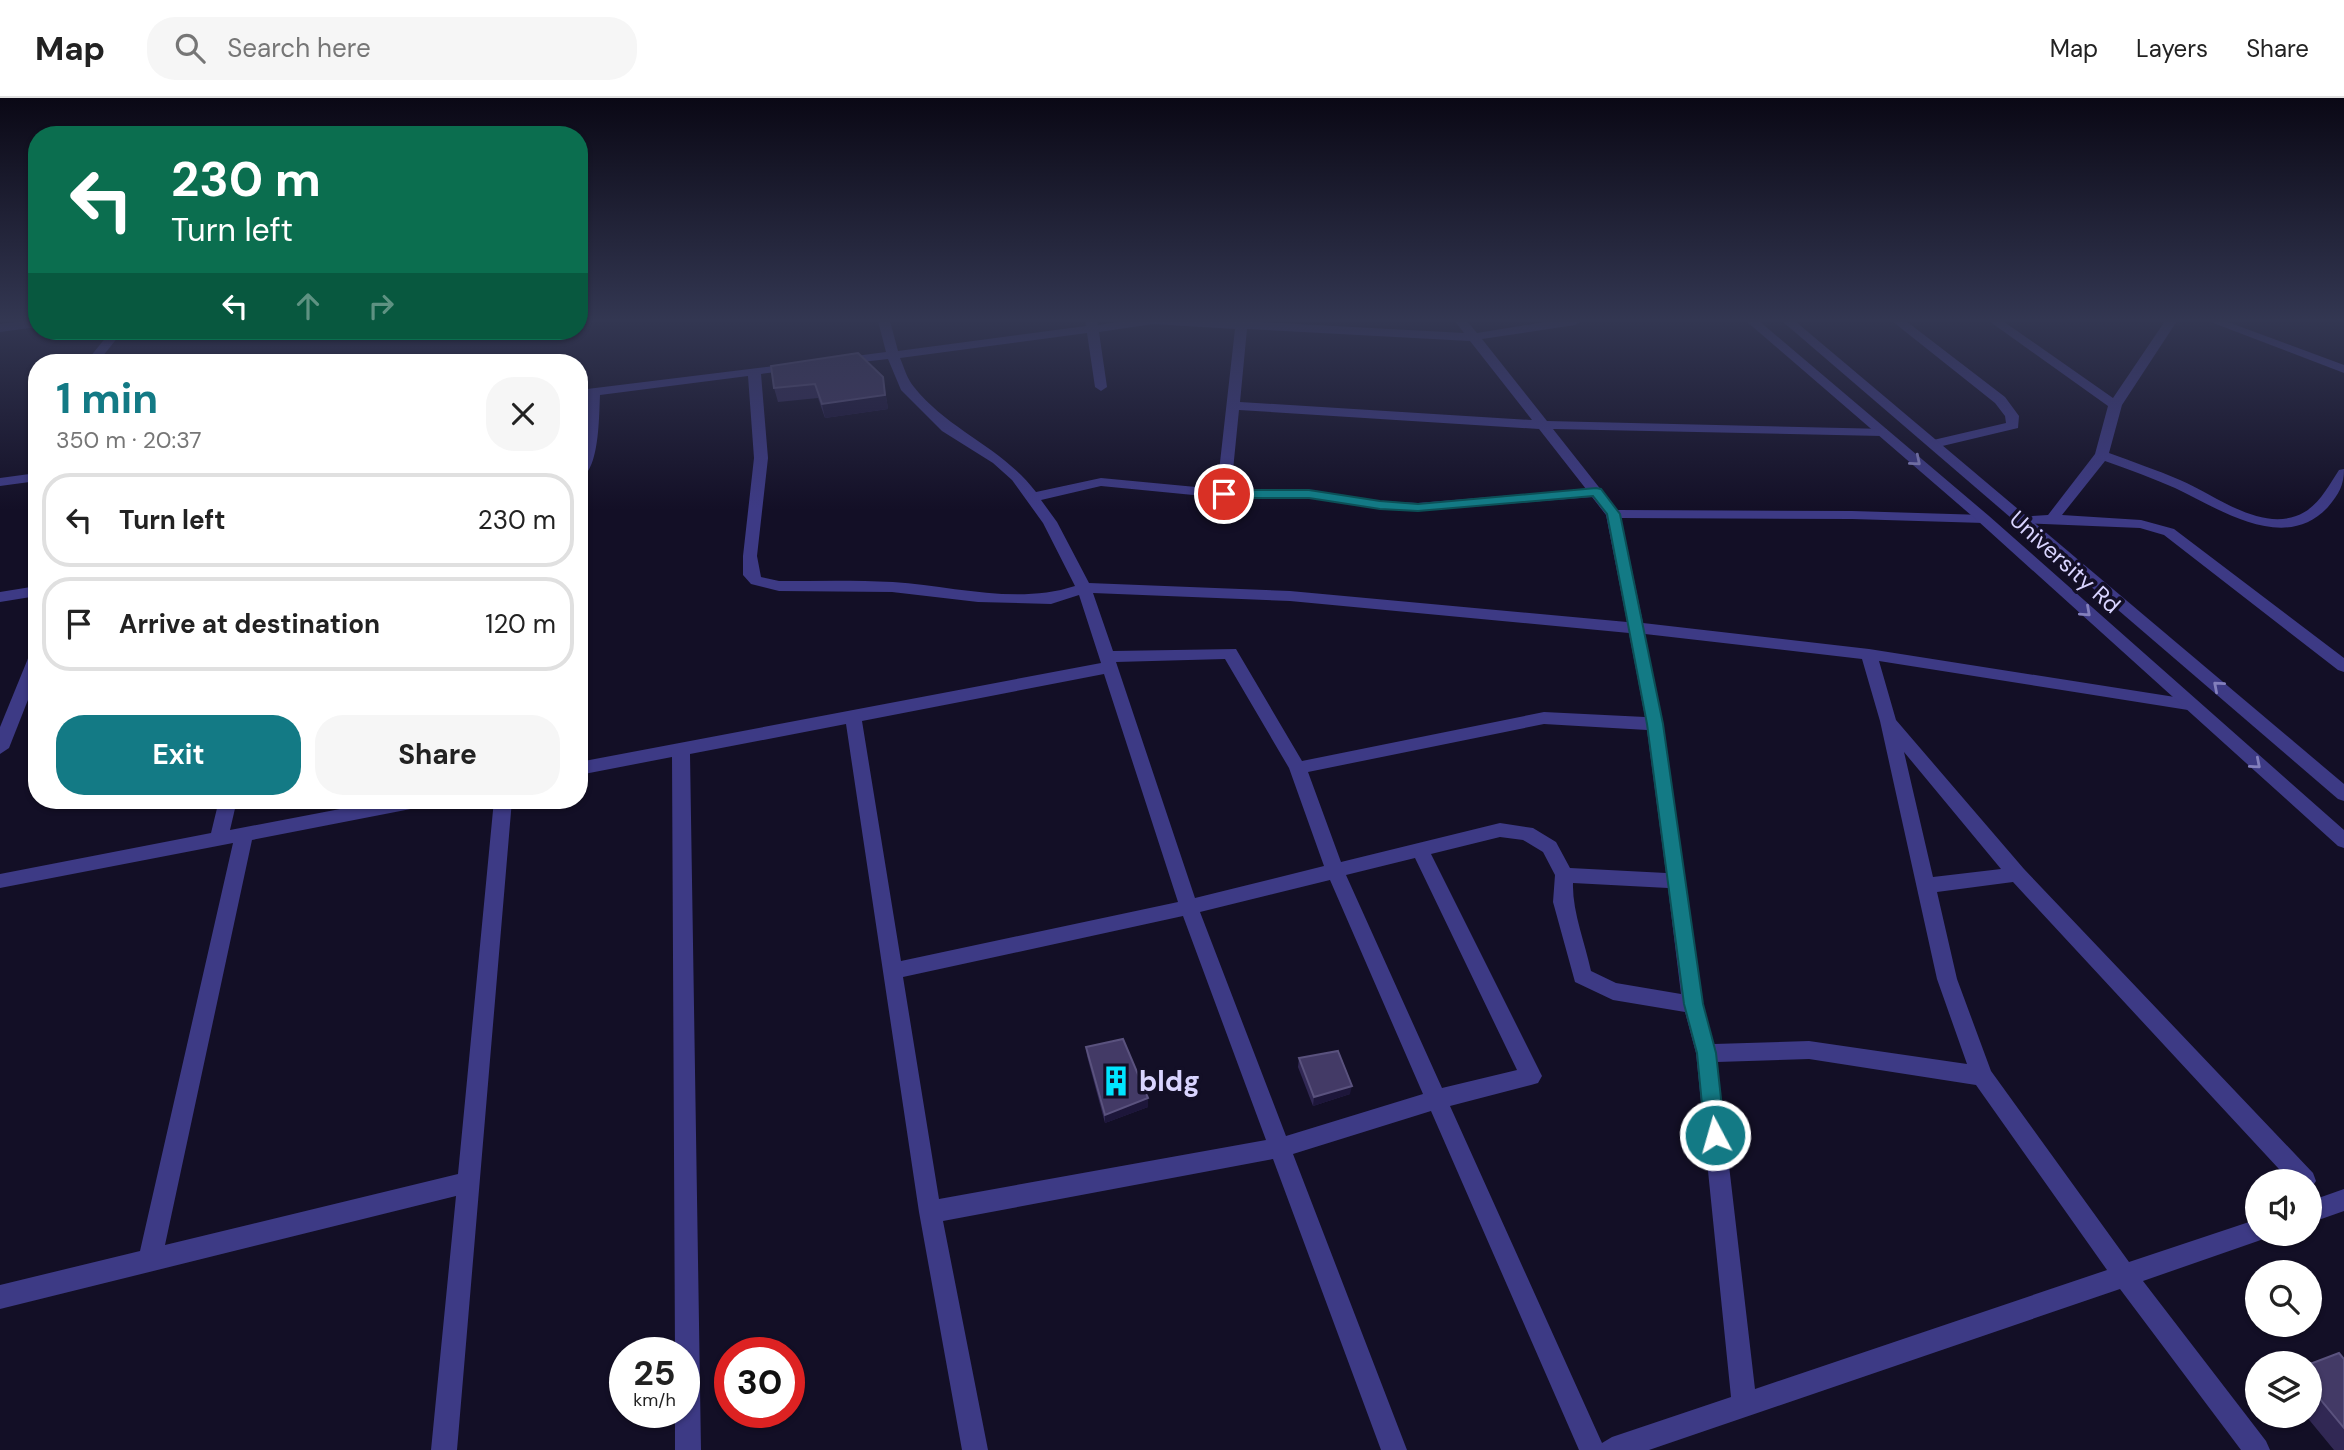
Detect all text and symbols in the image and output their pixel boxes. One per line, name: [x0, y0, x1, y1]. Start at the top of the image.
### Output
search box: [147, 17, 637, 80]
text: Map: [35, 27, 105, 70]
icon: search: [171, 29, 209, 67]
text: Search here: [227, 31, 371, 65]
text: Map: [2050, 33, 2098, 64]
text: Layers: [2136, 33, 2208, 64]
text: Share: [2246, 33, 2309, 64]
text: 230 m: [171, 147, 321, 211]
icon: left: [56, 154, 147, 245]
text: Turn left: [171, 209, 293, 251]
icon: left: [216, 287, 254, 325]
icon: ahead: [289, 287, 327, 325]
icon: right: [362, 287, 400, 325]
text: 1 min: [56, 371, 158, 426]
button: close: [486, 377, 560, 451]
text: 350 m · 20:37: [56, 425, 202, 455]
one-way arrow: [1907, 453, 1920, 465]
pin: [1194, 464, 1254, 524]
icon: arrive: [1205, 475, 1243, 513]
icon: left: [60, 501, 98, 539]
text: Turn left: [119, 503, 226, 537]
text: 230 m: [478, 503, 556, 537]
street label: University Rd: [2003, 504, 2127, 620]
one-way arrow: [2078, 604, 2091, 616]
icon: arrive: [60, 605, 98, 643]
text: Arrive at destination: [119, 607, 380, 641]
text: 120 m: [485, 607, 556, 641]
one-way arrow: [2213, 682, 2226, 694]
button: Exit: [56, 715, 301, 795]
button: Share: [315, 715, 560, 795]
one-way arrow: [2247, 755, 2260, 768]
place label: bldg: [1139, 1063, 1200, 1100]
building icon: bldg: [1099, 1064, 1133, 1098]
position arrow: [1678, 1098, 1752, 1172]
map controls: [2245, 1169, 2322, 1428]
button: sound: [2245, 1169, 2322, 1246]
button: search: [2245, 1260, 2322, 1337]
speed limit sign: 30: [714, 1337, 805, 1428]
text: 25: [634, 1350, 675, 1396]
button: layers: [2245, 1351, 2322, 1428]
text: km/h: [633, 1388, 676, 1412]

